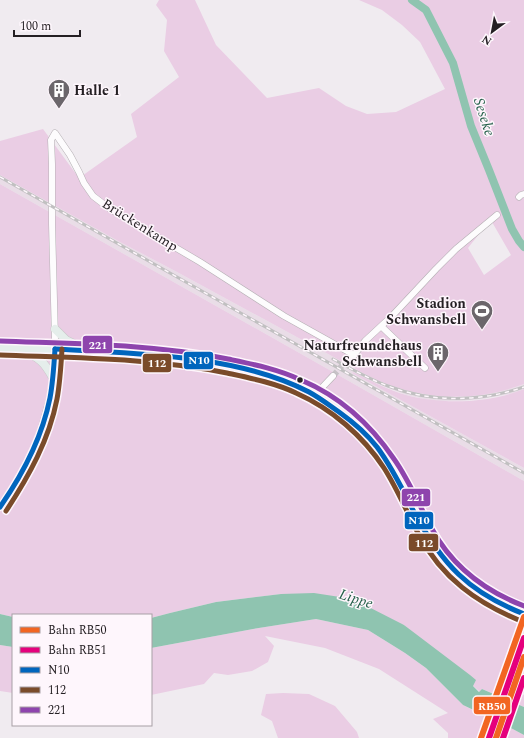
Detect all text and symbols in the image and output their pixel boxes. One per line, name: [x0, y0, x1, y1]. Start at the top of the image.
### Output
scale bar: [14, 12, 80, 38]
north arrow: [472, 12, 512, 52]
text: 100 m: [20, 17, 51, 36]
text: N: [479, 30, 495, 50]
building icon: Halle 1: [46, 77, 72, 110]
place label: Halle 1: [74, 80, 120, 101]
water label: Seseke: [467, 95, 501, 140]
street label: Brückenkamp: [98, 193, 182, 257]
place label: Stadion Schwansbell: [386, 293, 466, 330]
sports icon: Stadion Schwansbell: [469, 298, 495, 331]
line badge: 221: [82, 335, 113, 354]
place label: Naturfreundehaus Schwansbell: [303, 335, 422, 372]
text: 221: [89, 337, 107, 354]
building icon: Naturfreundehaus Schwansbell: [425, 340, 451, 373]
line badge: N10: [183, 351, 214, 370]
text: N10: [188, 352, 210, 369]
line badge: 112: [142, 353, 172, 373]
text: 112: [148, 355, 166, 372]
unlabelled marker: [295, 375, 305, 385]
line badge: 221: [401, 488, 431, 507]
text: 221: [407, 489, 425, 506]
line badge: N10: [404, 511, 434, 530]
text: N10: [408, 512, 430, 529]
line badge: 112: [408, 533, 439, 552]
text: 112: [415, 535, 433, 552]
water label: Lippe: [336, 583, 376, 615]
legend: [12, 614, 152, 726]
text: Bahn RB50: [48, 621, 107, 640]
text: Bahn RB51: [48, 641, 107, 660]
text: N10: [48, 661, 70, 680]
text: 112: [48, 681, 66, 700]
line badge: RB50: [473, 696, 511, 715]
text: RB50: [478, 698, 506, 715]
text: 221: [48, 701, 66, 720]

